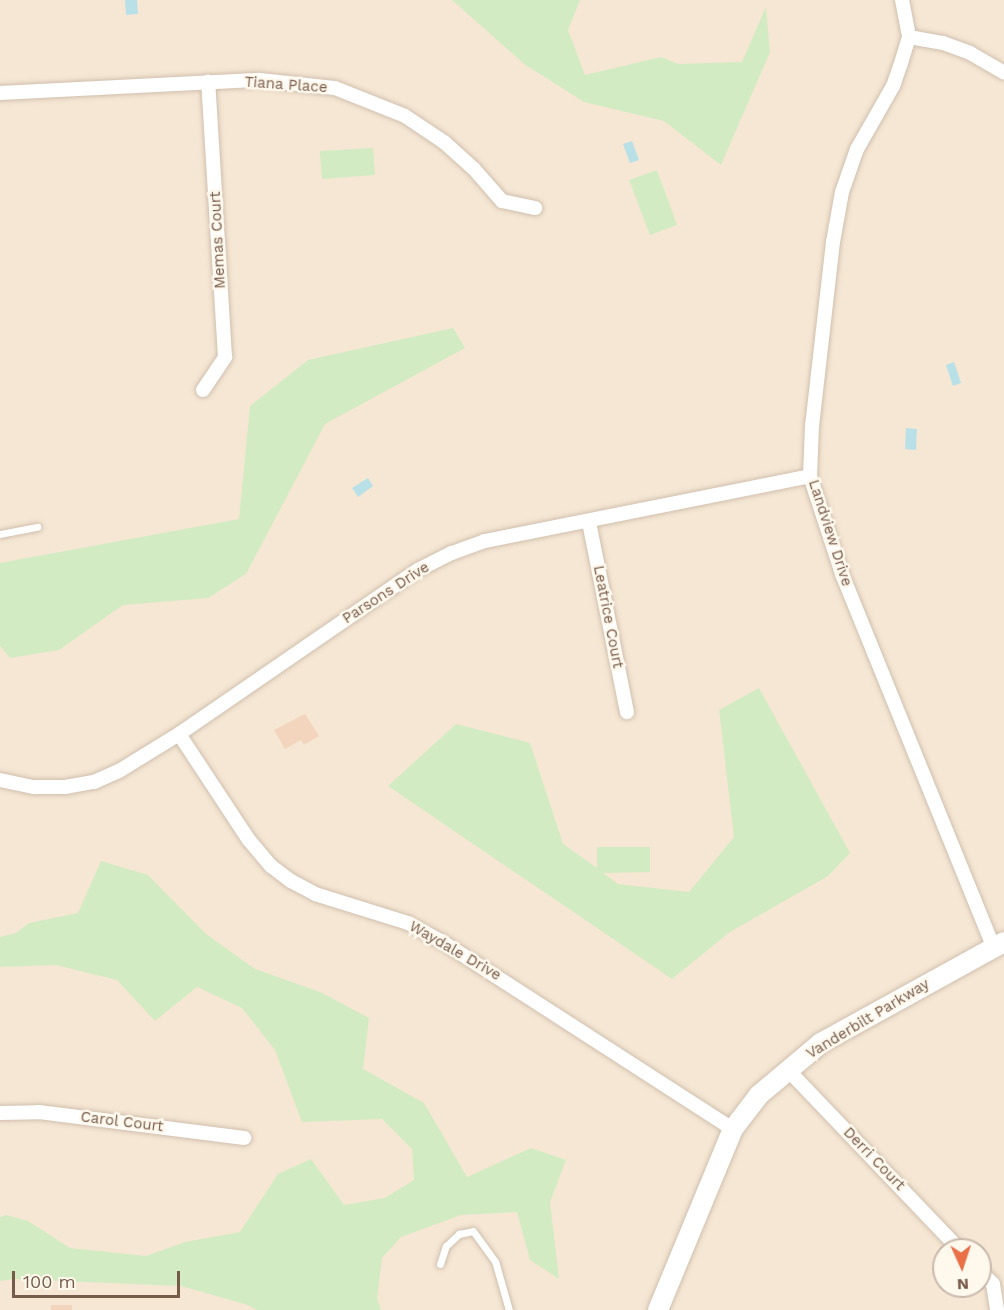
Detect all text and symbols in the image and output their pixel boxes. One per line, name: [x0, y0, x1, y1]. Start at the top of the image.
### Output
street label: Tiana Place: [244, 73, 328, 97]
street label: Memas Court: [206, 191, 230, 289]
street label: Landview Drive: [804, 477, 856, 589]
street label: Parsons Drive: [339, 558, 433, 628]
street label: Leatrice Court: [589, 564, 627, 670]
street label: Waydale Drive: [406, 917, 504, 985]
street label: Vanderbilt Parkway: [803, 975, 933, 1063]
street label: Carol Court: [79, 1108, 165, 1136]
street label: Derri Court: [839, 1124, 909, 1194]
north arrow: [932, 1238, 992, 1298]
scale bar: [15, 1259, 183, 1297]
text: 100 m: [23, 1271, 76, 1292]
text: N: [956, 1275, 969, 1294]

